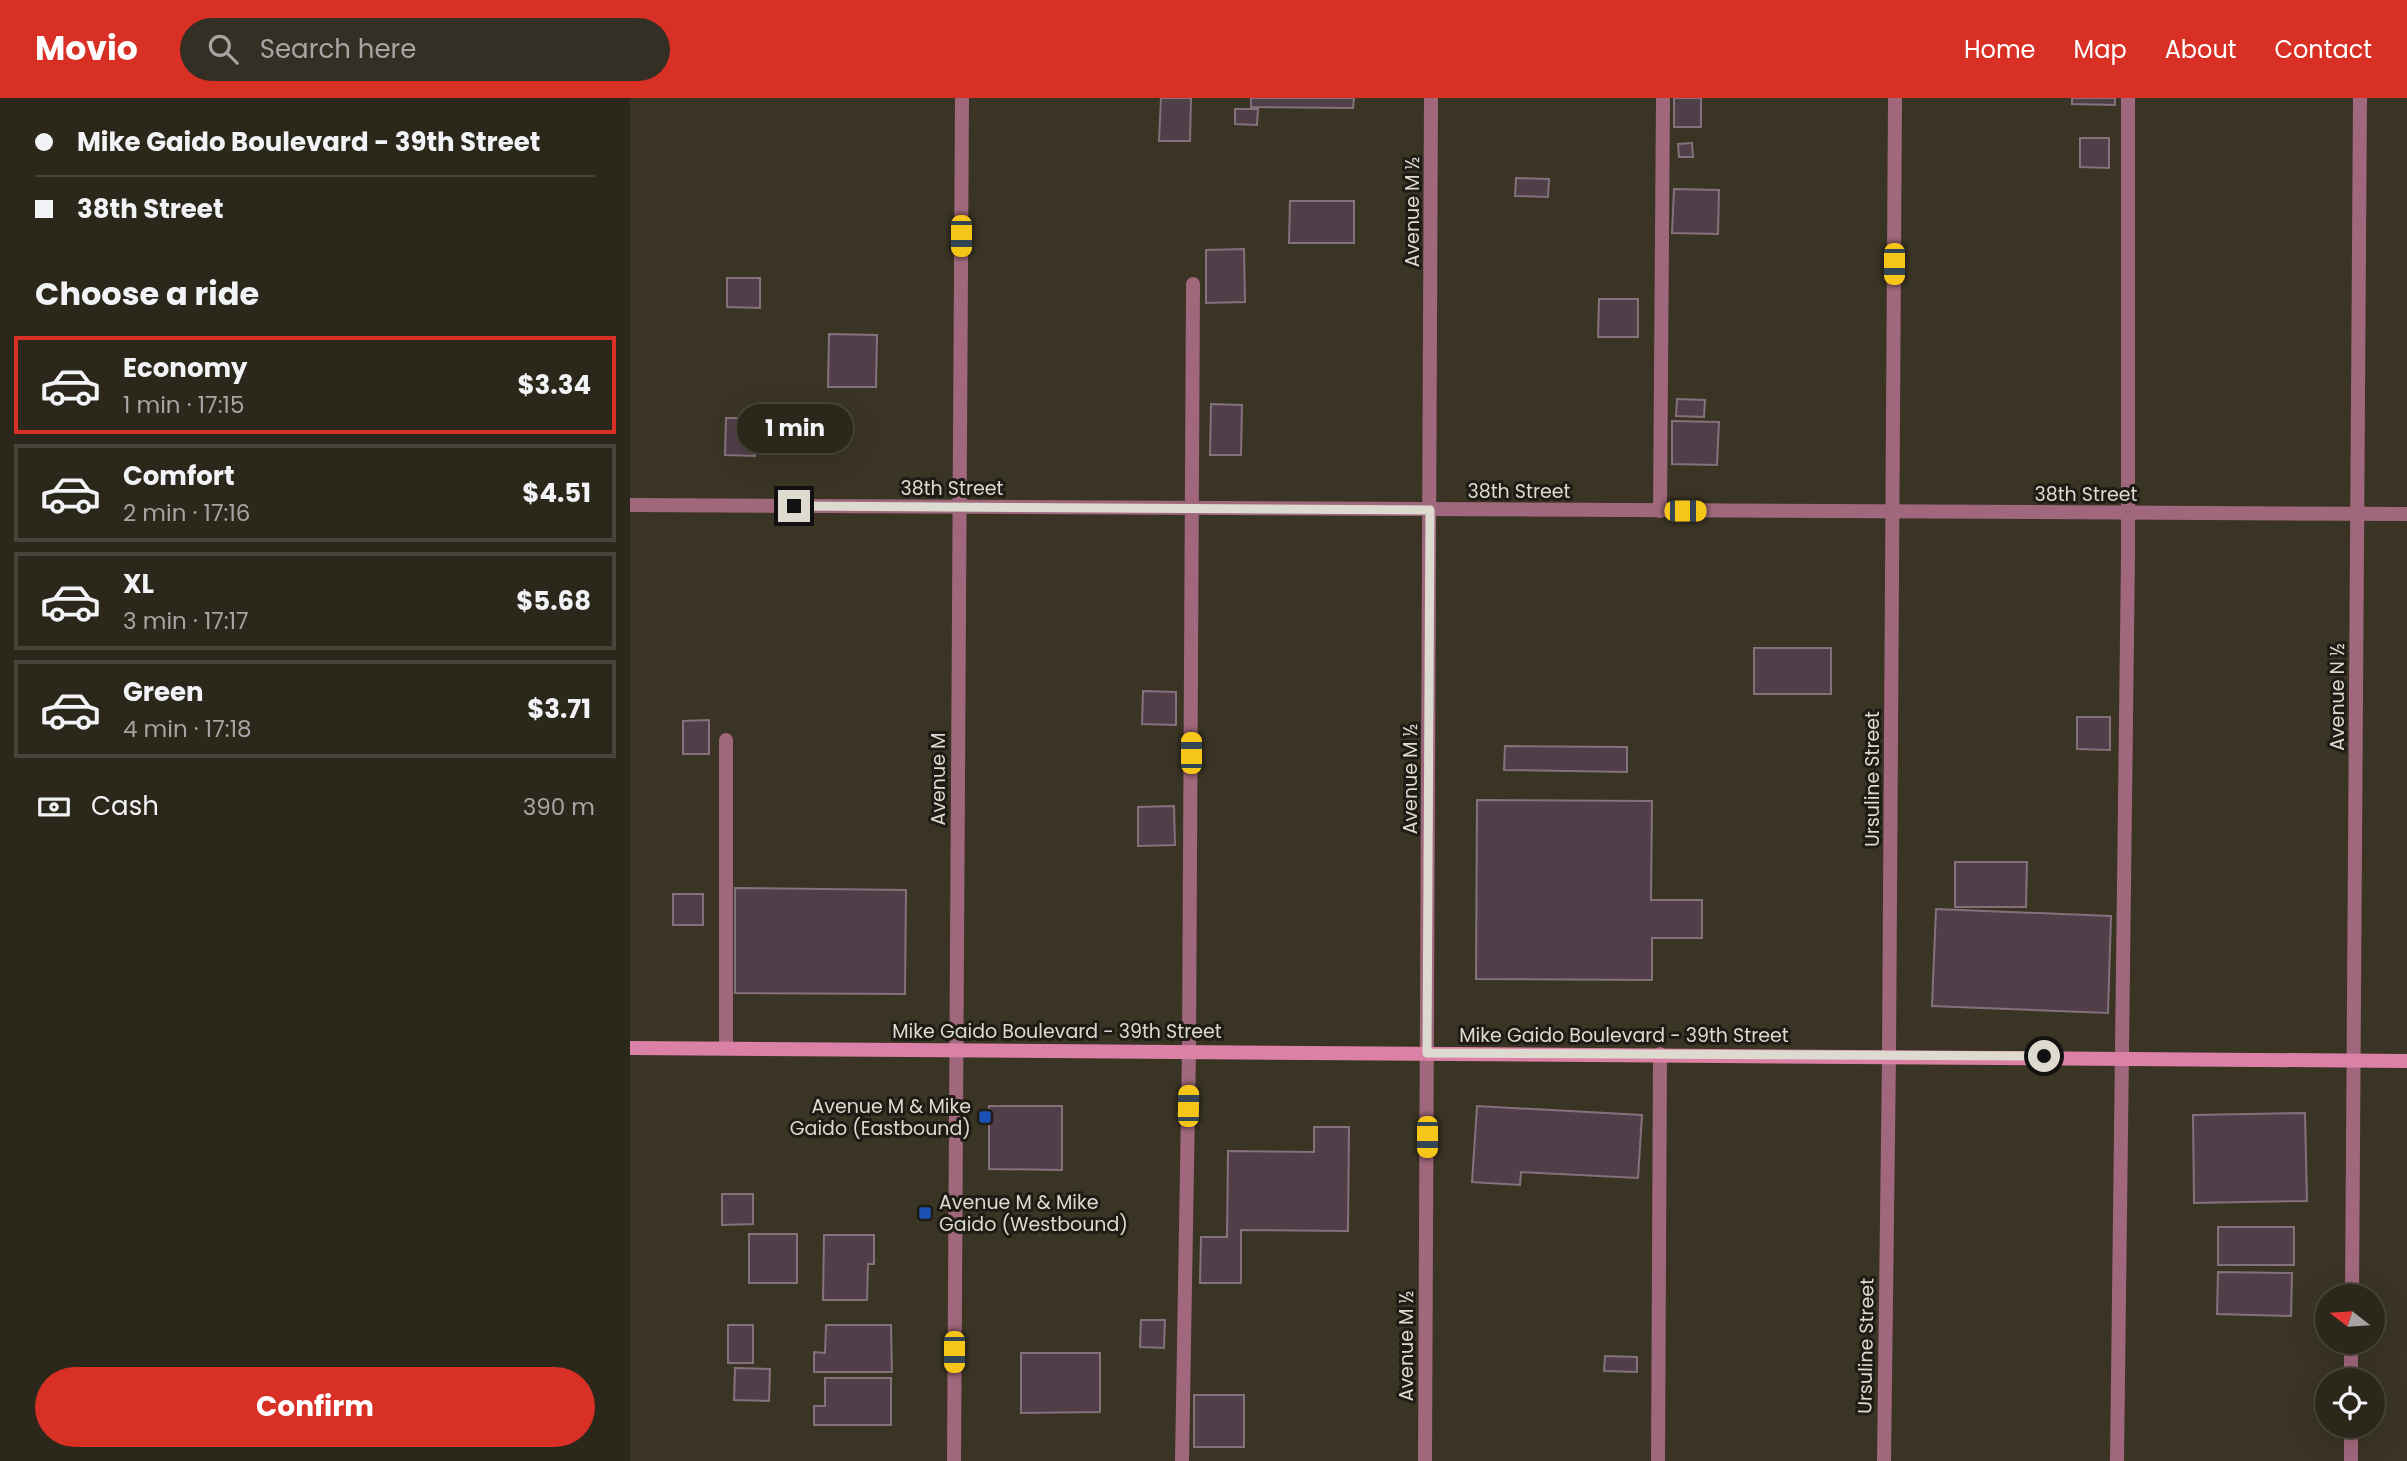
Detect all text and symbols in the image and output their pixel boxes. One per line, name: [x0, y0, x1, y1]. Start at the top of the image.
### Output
search box: [180, 18, 670, 81]
text: Movio: [35, 25, 138, 72]
icon: search: [204, 30, 242, 68]
text: Search here: [260, 31, 416, 67]
text: Home: [1964, 33, 2036, 66]
text: Map: [2074, 33, 2127, 66]
text: About: [2165, 33, 2236, 66]
text: Contact: [2274, 33, 2372, 66]
text: Mike Gaido Boulevard - 39th Street: [77, 124, 540, 160]
street label: Avenue M ½: [1399, 157, 1426, 267]
text: 38th Street: [77, 191, 223, 227]
car: [951, 215, 972, 257]
car: [1884, 243, 1905, 285]
text: Choose a ride: [35, 271, 259, 316]
text: Economy: [123, 350, 247, 386]
icon: car: [39, 354, 102, 417]
text: $3.34: [517, 367, 591, 403]
text: 1 min · 17:15: [123, 389, 244, 421]
callout: 1 min: [736, 404, 852, 454]
text: 1 min: [765, 412, 825, 444]
text: Comfort: [123, 458, 235, 494]
icon: car: [39, 462, 102, 525]
text: $4.51: [522, 475, 591, 511]
street label: 38th Street: [901, 475, 1004, 502]
street label: 38th Street: [1468, 478, 1571, 505]
street label: 38th Street: [2035, 481, 2138, 508]
route end: [778, 490, 810, 522]
text: 2 min · 17:16: [123, 497, 250, 529]
car: [1665, 501, 1707, 522]
text: XL: [123, 566, 154, 602]
icon: car: [39, 570, 102, 633]
text: $5.68: [516, 583, 591, 619]
text: 3 min · 17:17: [123, 605, 249, 637]
street label: Avenue N ½: [2324, 643, 2351, 751]
text: Green: [123, 674, 204, 710]
icon: car: [39, 678, 102, 741]
text: $3.71: [527, 691, 591, 727]
street label: Ursuline Street: [1859, 711, 1886, 847]
text: 4 min · 17:18: [123, 713, 252, 745]
street label: Avenue M ½: [1397, 724, 1424, 834]
car: [1181, 732, 1202, 774]
street label: Avenue M: [925, 733, 952, 825]
icon: cash: [35, 788, 73, 826]
text: Cash: [91, 788, 159, 824]
text: 390 m: [523, 791, 595, 823]
street label: Mike Gaido Boulevard - 39th Street: [892, 1018, 1222, 1045]
street label: Mike Gaido Boulevard - 39th Street: [1459, 1022, 1789, 1049]
route start: [2028, 1040, 2060, 1072]
car: [1178, 1085, 1199, 1127]
place label: Avenue M & Mike Gaido (Eastbound): [790, 1093, 971, 1142]
marker: Avenue M & Mike Gaido (Eastbound): [977, 1109, 993, 1125]
car: [1417, 1116, 1438, 1158]
place label: Avenue M & Mike Gaido (Westbound): [939, 1189, 1128, 1238]
marker: Avenue M & Mike Gaido (Westbound): [917, 1205, 933, 1221]
street label: Ursuline Street: [1851, 1278, 1881, 1414]
north arrow: [2315, 1284, 2385, 1354]
map controls: [2315, 1284, 2385, 1438]
street label: Avenue M ½: [1393, 1291, 1420, 1401]
car: [944, 1331, 965, 1373]
button: Confirm: [35, 1367, 595, 1447]
button: locate: [2315, 1368, 2385, 1438]

